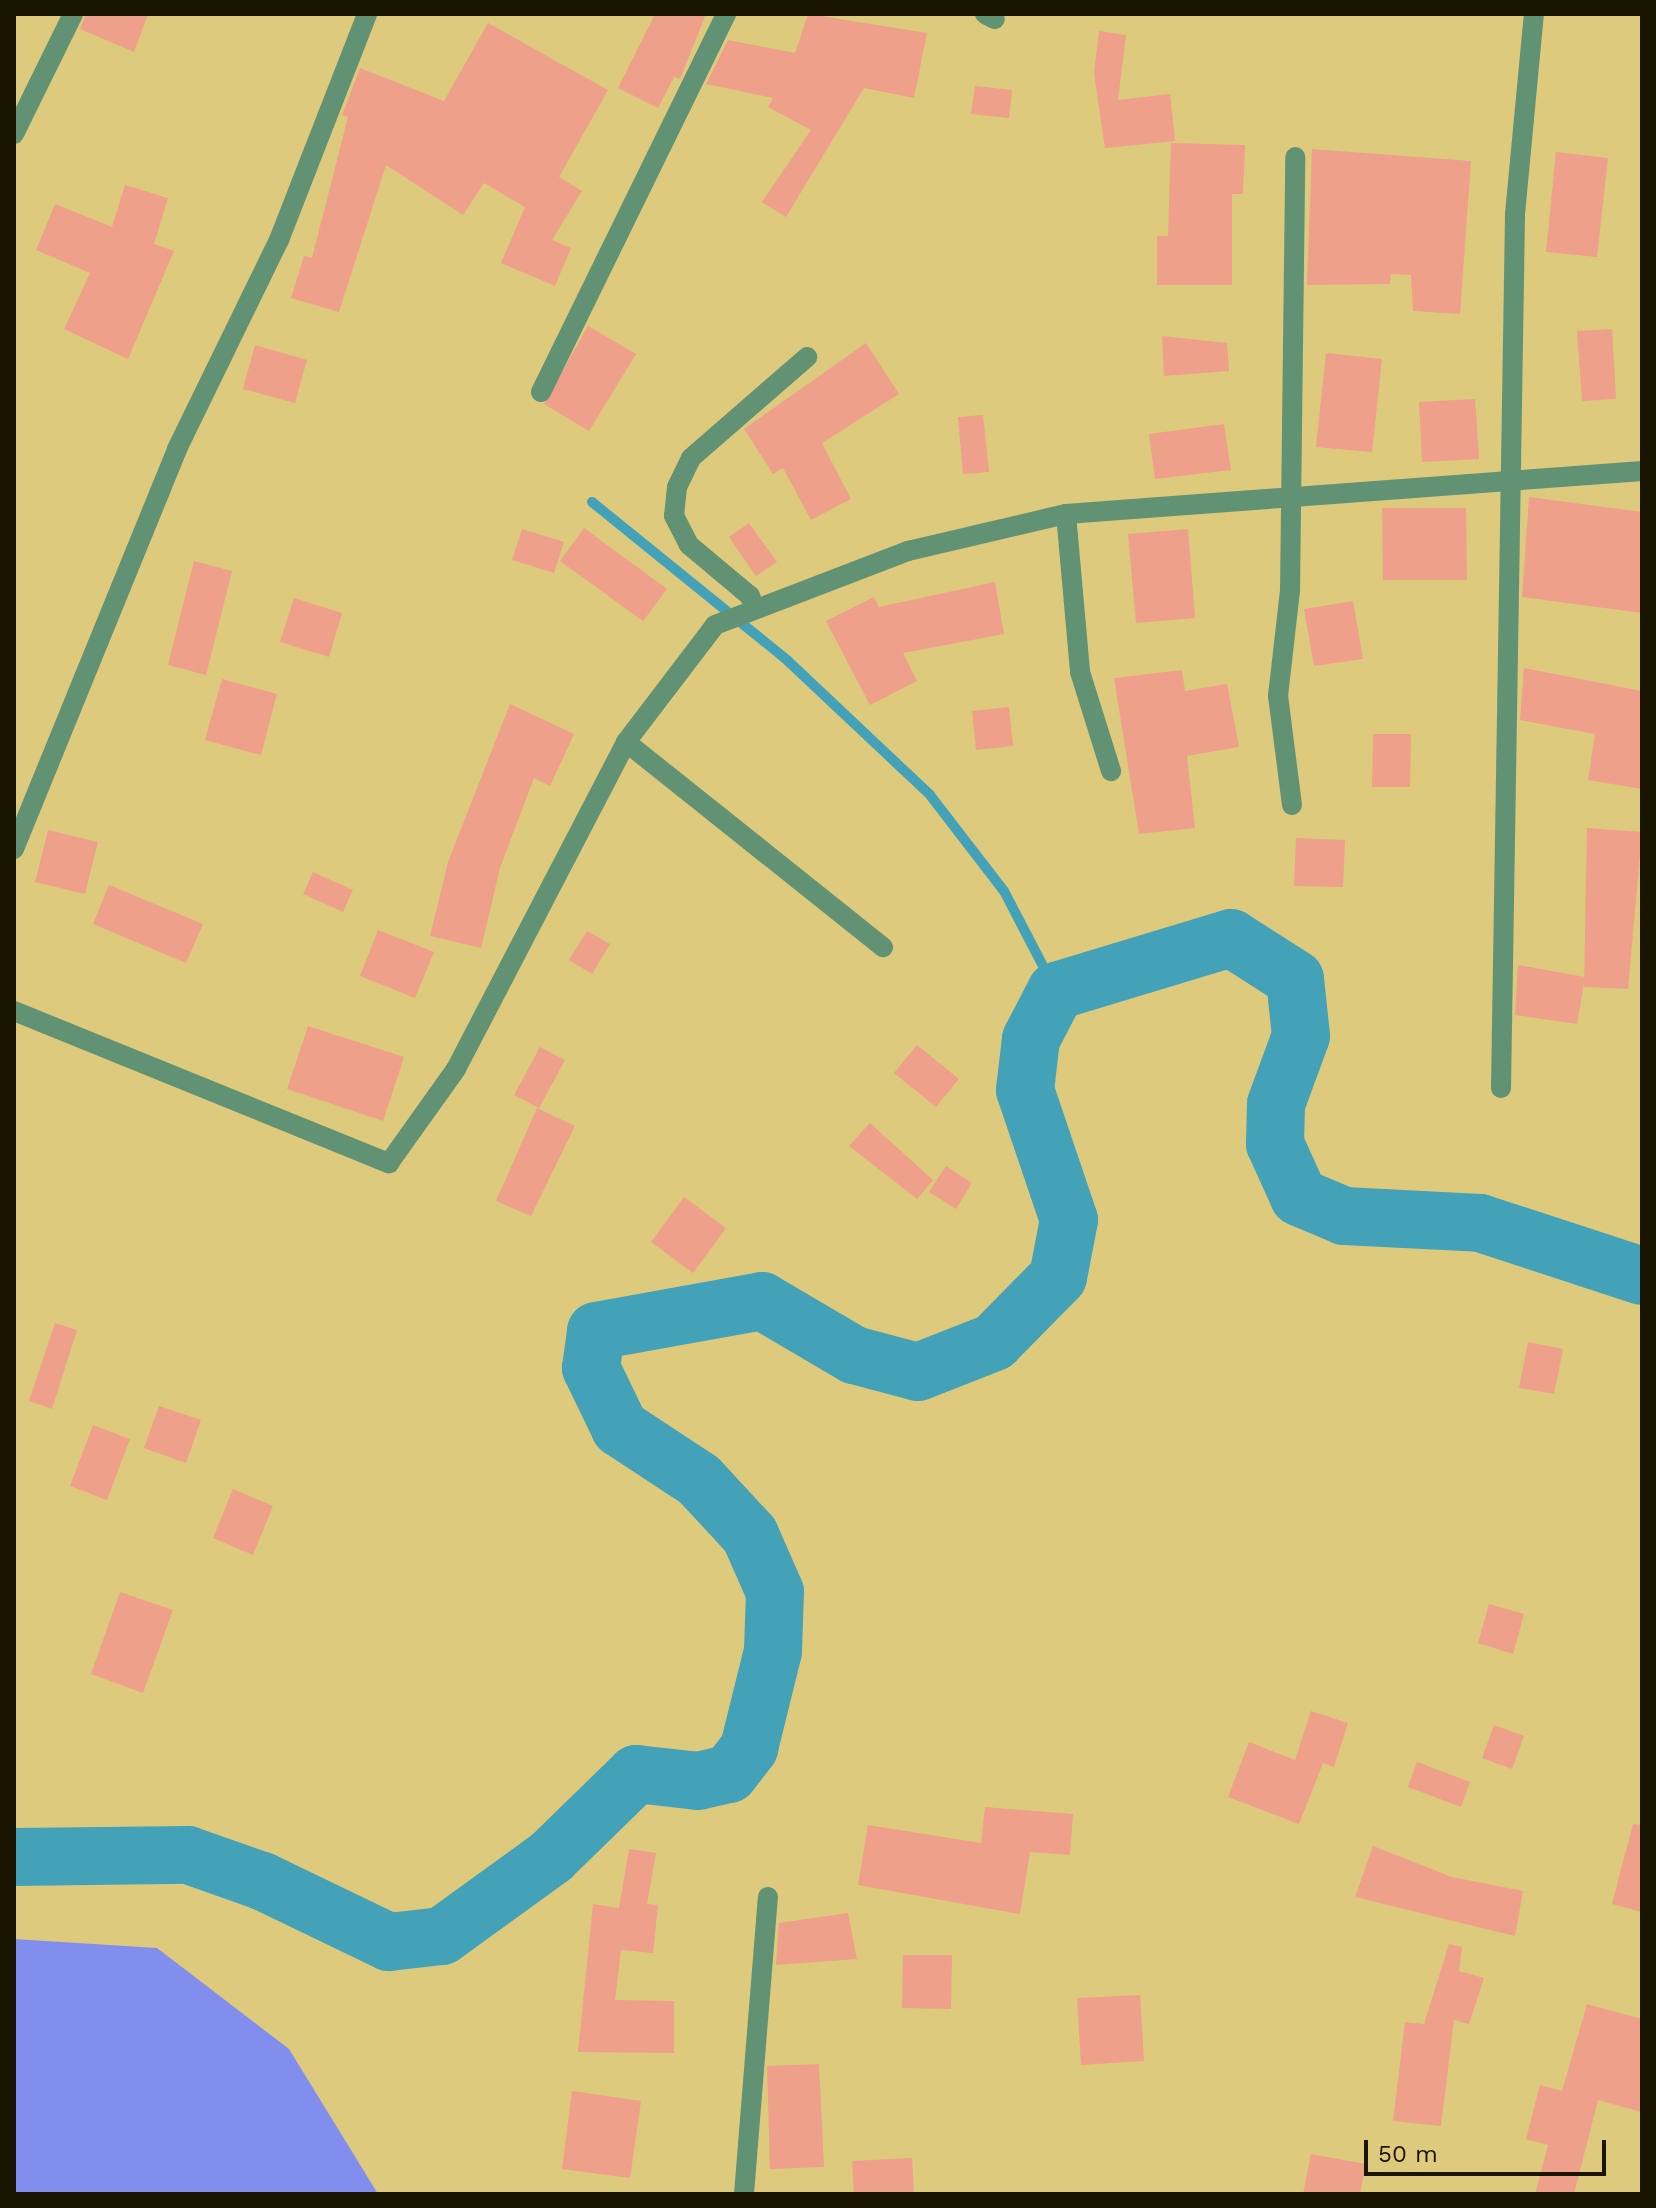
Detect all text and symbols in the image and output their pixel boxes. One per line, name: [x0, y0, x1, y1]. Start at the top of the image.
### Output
scale bar: [1368, 2124, 1610, 2174]
text: 50 m: [1378, 2140, 1438, 2168]

